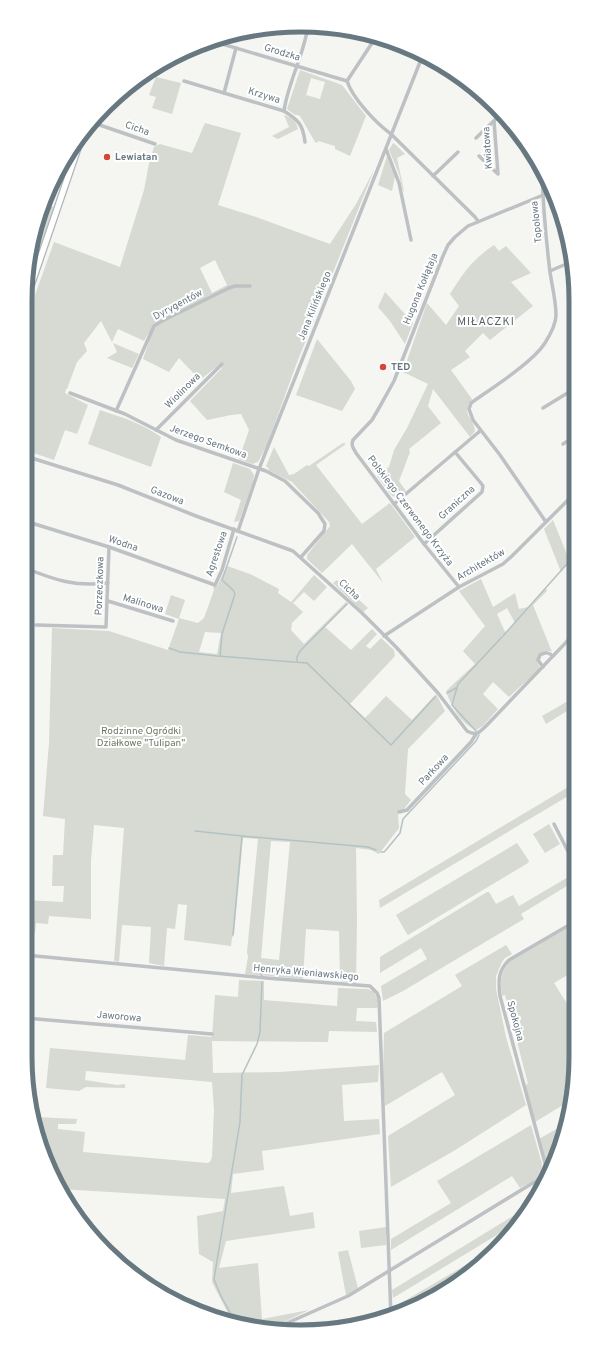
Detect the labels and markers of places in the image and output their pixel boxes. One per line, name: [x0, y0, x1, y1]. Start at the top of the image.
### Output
place label: Lewiatan: [115, 151, 157, 164]
marker: Lewiatan: [102, 152, 112, 162]
place label: TED: [391, 361, 410, 374]
marker: TED: [378, 362, 388, 372]

